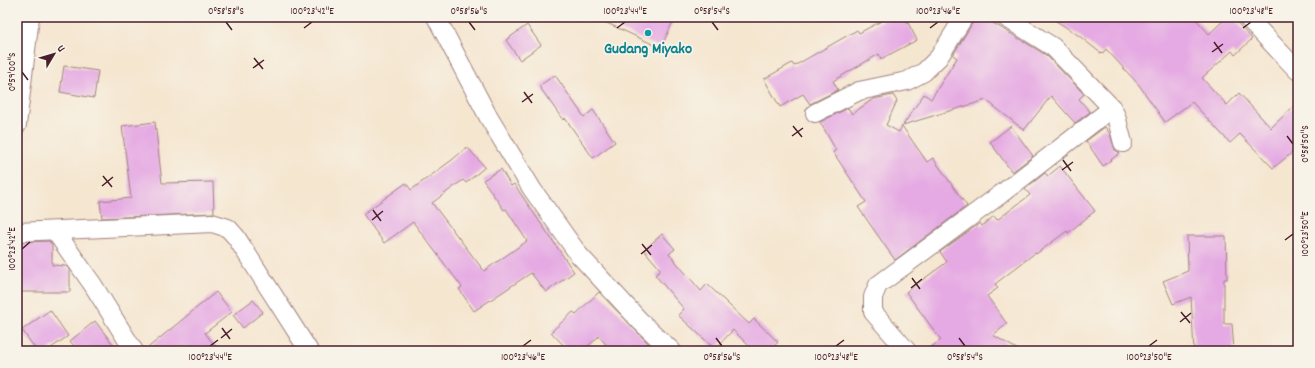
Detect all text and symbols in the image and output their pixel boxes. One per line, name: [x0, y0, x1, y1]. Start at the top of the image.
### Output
text: 0°58'58"S: [208, 5, 244, 19]
text: 100°23'42"E: [290, 5, 334, 19]
text: 0°58'56"S: [451, 5, 487, 19]
text: 100°23'44"E: [603, 5, 647, 19]
text: 0°58'54"S: [694, 5, 730, 19]
text: 100°23'46"E: [916, 5, 961, 19]
text: 100°23'48"E: [1229, 5, 1273, 19]
marker: Gudang Miyako: [643, 28, 653, 38]
north arrow: [34, 34, 74, 74]
place label: Gudang Miyako: [604, 38, 692, 61]
text: U: [52, 42, 68, 56]
text: 0°59'00"S: [6, 53, 20, 91]
text: 0°58'50"S: [1299, 125, 1313, 163]
text: 100°23'50"E: [1299, 211, 1313, 257]
text: 100°23'42"E: [6, 227, 20, 271]
text: 100°23'44"E: [188, 351, 232, 365]
text: 100°23'46"E: [501, 351, 546, 365]
text: 0°58'56"S: [704, 351, 740, 365]
text: 100°23'48"E: [814, 351, 858, 365]
text: 0°58'54"S: [947, 351, 983, 365]
text: 100°23'50"E: [1126, 351, 1172, 365]

